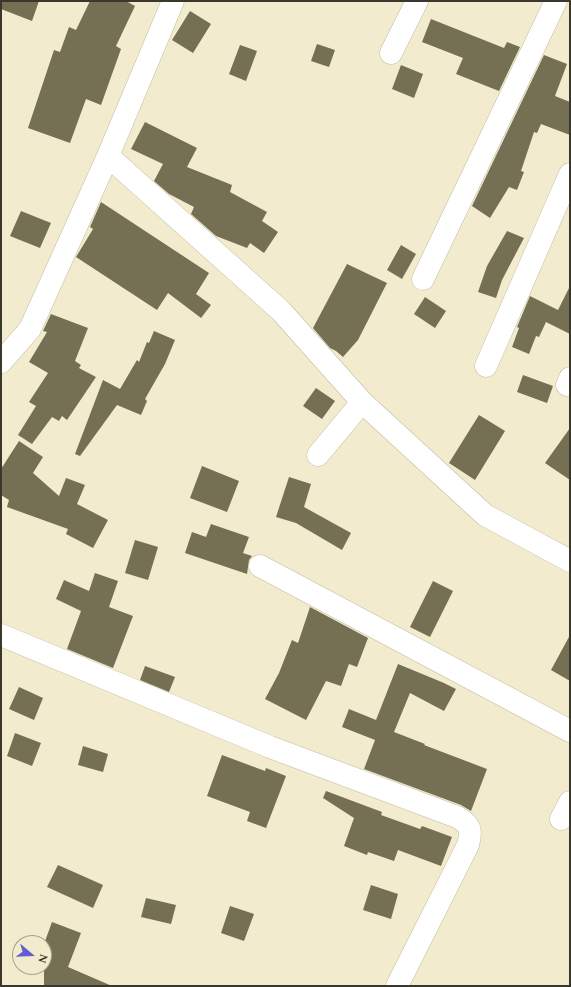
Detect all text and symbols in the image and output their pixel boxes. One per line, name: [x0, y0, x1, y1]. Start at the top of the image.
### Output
north arrow: [12, 935, 52, 975]
text: N: [33, 952, 52, 966]

